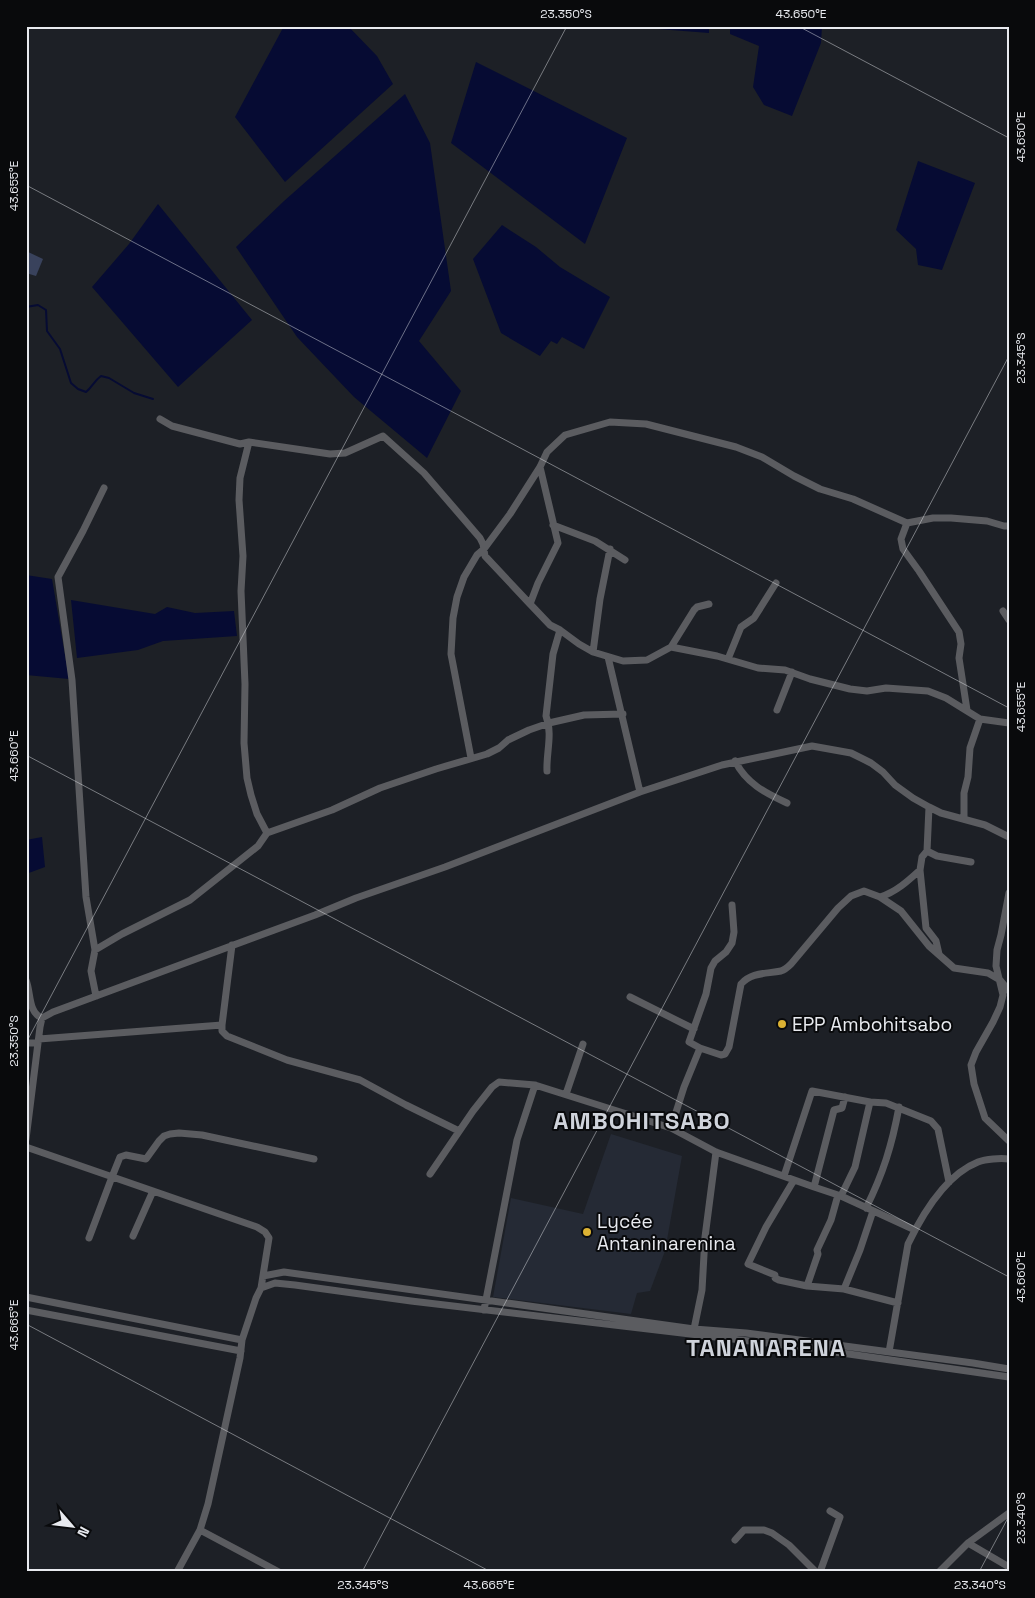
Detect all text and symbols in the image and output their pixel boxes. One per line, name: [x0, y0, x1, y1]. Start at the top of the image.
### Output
text: 23.350°S: [540, 6, 592, 22]
text: 43.650°E: [775, 6, 827, 22]
text: 43.650°E: [1013, 111, 1029, 163]
text: 43.655°E: [6, 160, 22, 211]
text: 23.345°S: [1013, 332, 1029, 384]
text: 43.655°E: [1013, 681, 1029, 732]
text: 43.660°E: [6, 730, 22, 782]
place label: EPP Ambohitsabo: [792, 1012, 952, 1037]
text: 23.350°S: [6, 1015, 22, 1067]
marker: EPP Ambohitsabo: [776, 1018, 788, 1030]
district label: AMBOHITSABO: [553, 1105, 731, 1136]
place label: Lycée Antaninarenina: [597, 1209, 736, 1256]
marker: Lycée Antaninarenina: [581, 1226, 593, 1238]
text: 43.660°E: [1013, 1251, 1029, 1303]
text: 43.665°E: [6, 1299, 22, 1350]
district label: TANANARENA: [686, 1332, 846, 1363]
text: 23.340°S: [1013, 1492, 1029, 1544]
north arrow: [48, 1500, 98, 1550]
text: N: [73, 1524, 94, 1540]
text: 23.345°S: [337, 1577, 389, 1593]
text: 43.665°E: [464, 1577, 515, 1593]
text: 23.340°S: [954, 1577, 1006, 1593]

